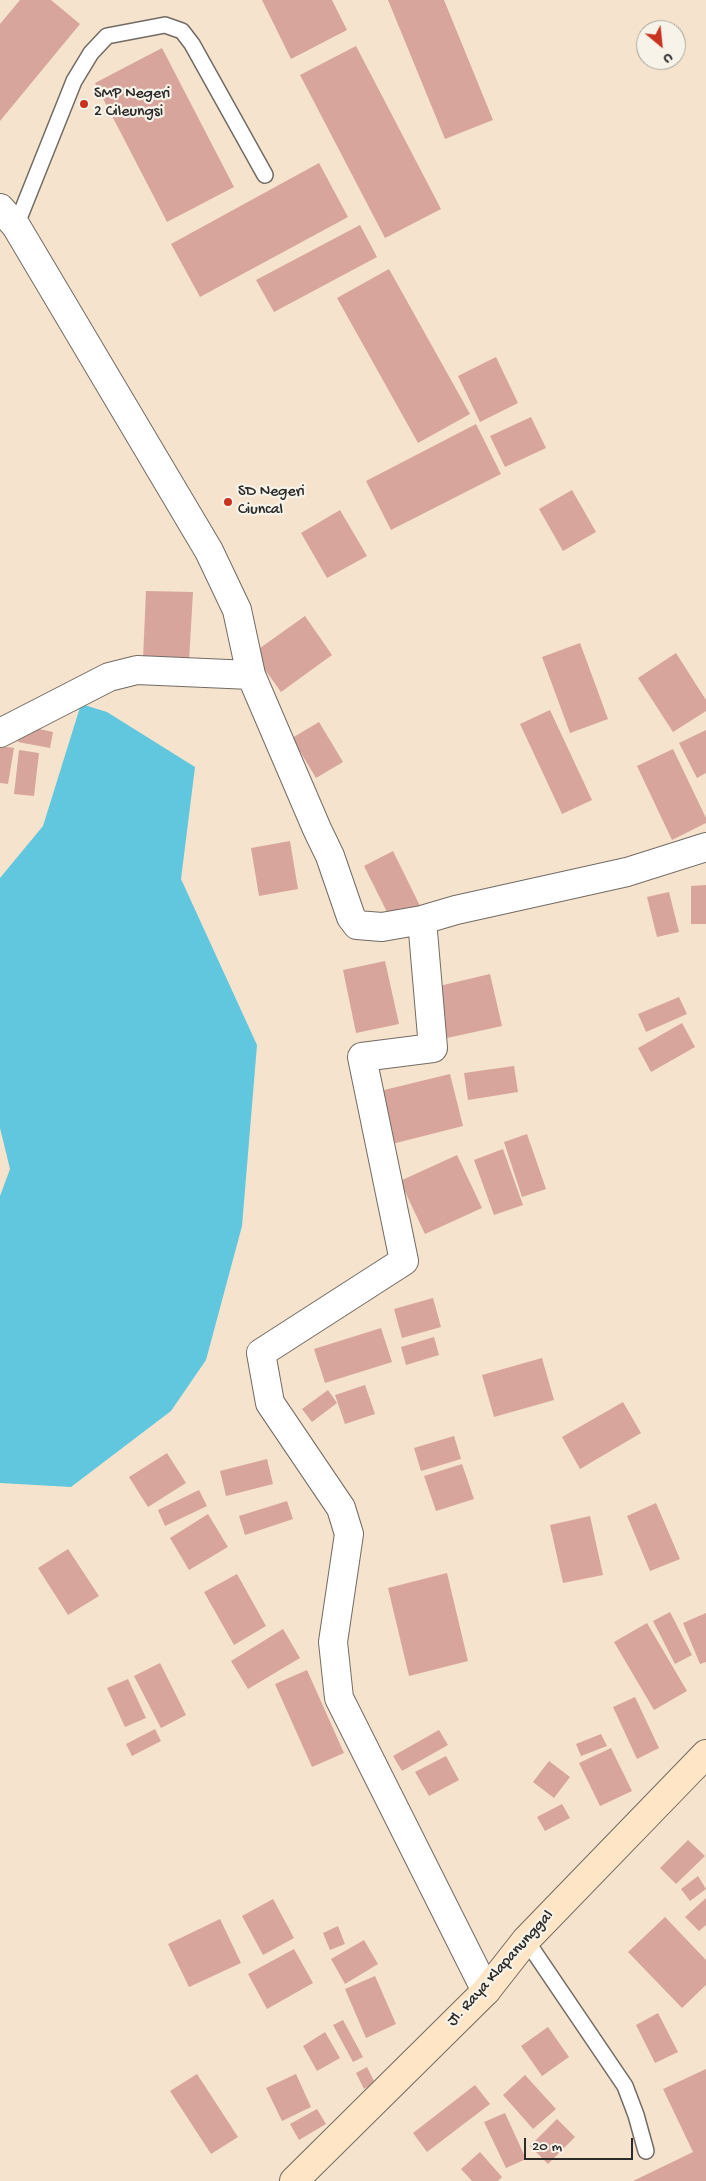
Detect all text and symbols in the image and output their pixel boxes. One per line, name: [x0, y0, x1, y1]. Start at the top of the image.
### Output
north arrow: [636, 20, 686, 70]
text: U: [660, 48, 675, 67]
place label: SMP Negeri 2 Cileungsi: [94, 85, 170, 123]
marker: SMP Negeri 2 Cileungsi: [78, 98, 90, 110]
place label: SD Negeri Ciuncal: [238, 483, 305, 521]
marker: SD Negeri Ciuncal: [222, 496, 234, 508]
street label: Jl. Raya Klapanunggal: [444, 1907, 558, 2031]
scale bar: [526, 2128, 635, 2160]
text: 20 m: [532, 2138, 562, 2156]

